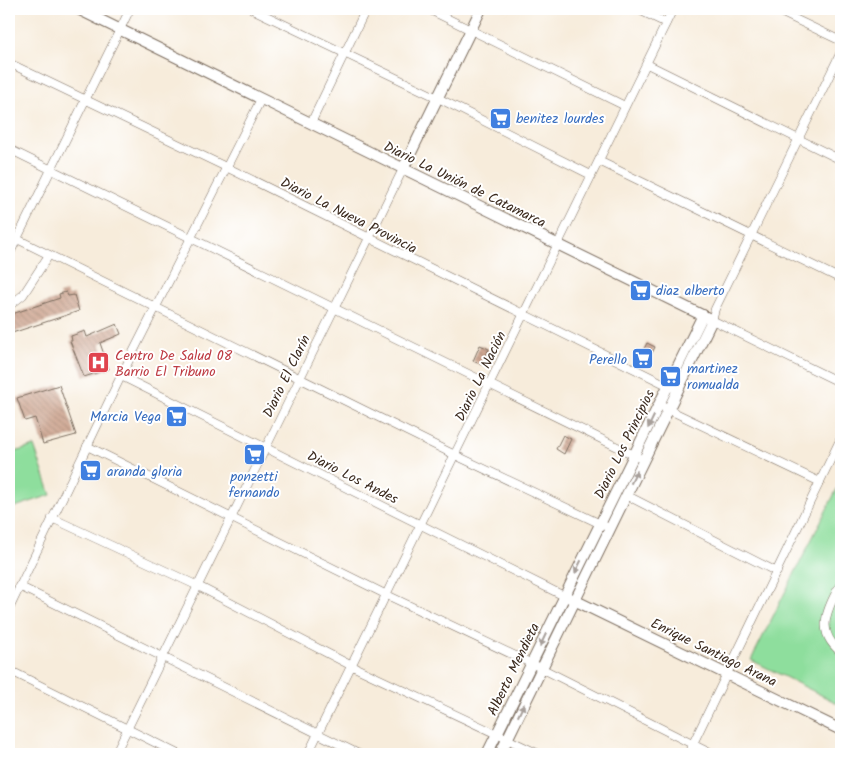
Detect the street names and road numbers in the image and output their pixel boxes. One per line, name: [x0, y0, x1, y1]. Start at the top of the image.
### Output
street label: Diario La Unión de Catamarca: [380, 136, 549, 234]
street label: Diario La Nueva Provincia: [276, 172, 421, 260]
street label: Diario La Nación: [450, 328, 512, 425]
street label: Diario El Clarín: [257, 331, 316, 422]
street label: Diario Los Principios: [589, 386, 661, 503]
street label: Diario Los Andes: [303, 445, 402, 510]
street label: Enrique Santiago Arana: [647, 613, 780, 693]
street label: Alberto Mendieta: [482, 619, 546, 720]

